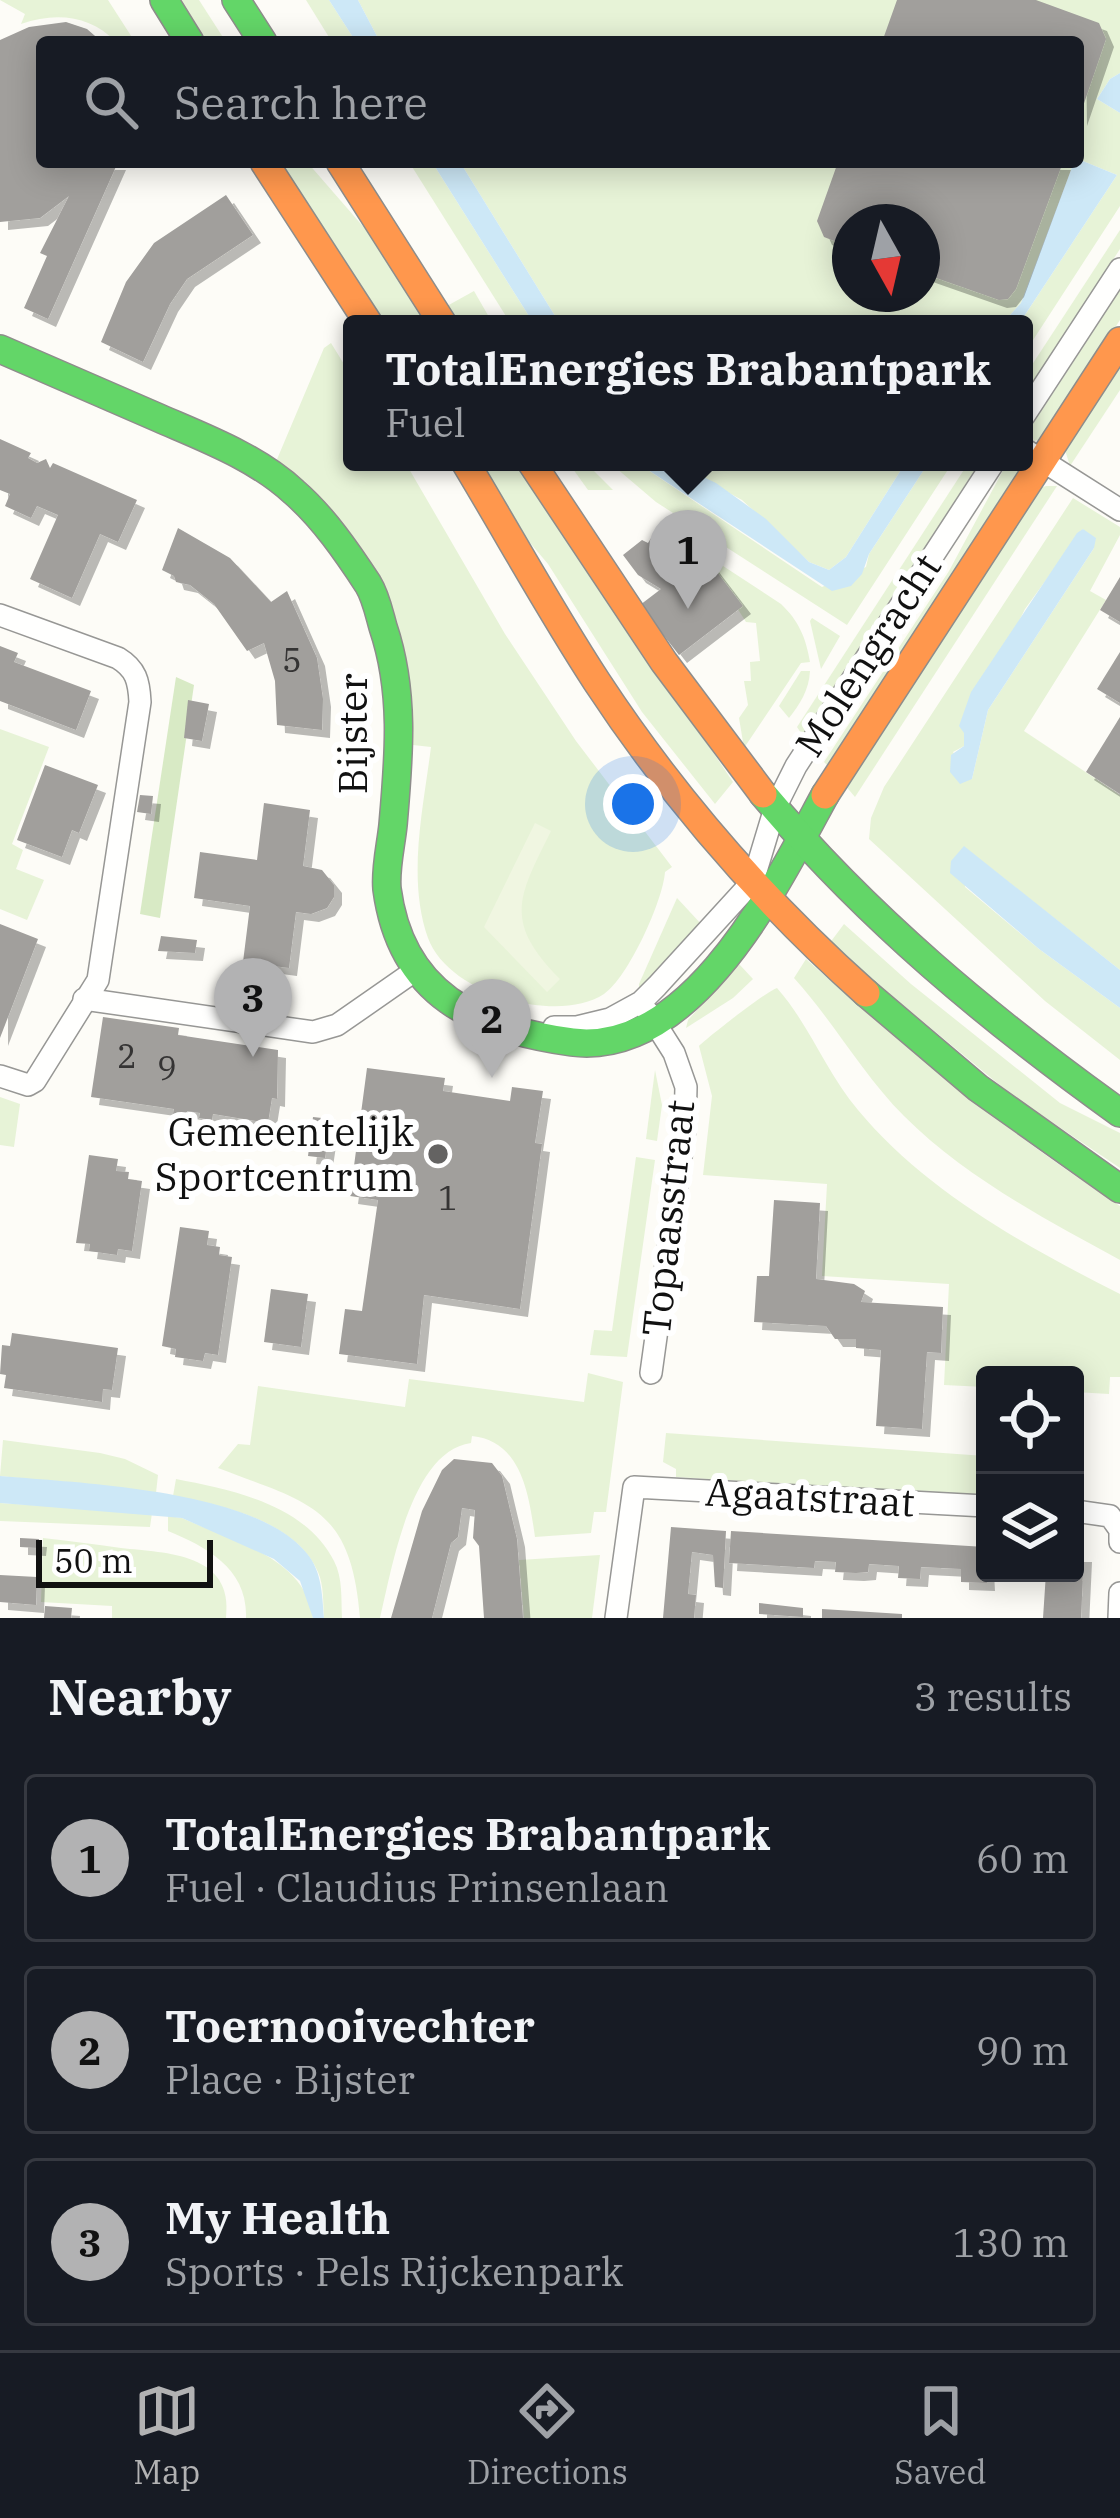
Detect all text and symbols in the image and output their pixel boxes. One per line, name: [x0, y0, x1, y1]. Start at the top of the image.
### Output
search box: [36, 36, 1084, 168]
icon: search: [78, 69, 144, 135]
text: Search here: [174, 73, 428, 131]
north arrow: [832, 204, 940, 312]
popup: [343, 315, 1033, 471]
text: TotalEnergies Brabantpark: [385, 339, 991, 397]
text: Fuel: [385, 397, 466, 448]
pin: 1: [649, 510, 727, 609]
street label: Molengracht: [783, 544, 952, 766]
house number: 5: [282, 638, 302, 681]
street label: Bijster: [327, 674, 378, 794]
your location: [603, 774, 663, 834]
pin: 3: [214, 958, 292, 1057]
pin: 2: [453, 979, 531, 1078]
house number: 2: [117, 1034, 137, 1077]
house number: 9: [157, 1046, 177, 1089]
street label: Topaasstraat: [630, 1097, 705, 1339]
place label: Gemeentelijk Sportcentrum: [155, 1106, 414, 1202]
marker: Gemeentelijk Sportcentrum: [425, 1141, 451, 1167]
house number: 1: [438, 1176, 458, 1219]
map controls: [976, 1366, 1084, 1582]
button: locate: [976, 1366, 1084, 1474]
street label: Agaatstraat: [704, 1466, 916, 1527]
button: layers: [976, 1474, 1084, 1582]
scale bar: [36, 1534, 213, 1587]
text: 50 m: [54, 1539, 133, 1582]
text: Nearby: [48, 1663, 232, 1729]
text: 3 results: [914, 1671, 1072, 1722]
text: TotalEnergies Brabantpark: [165, 1804, 770, 1862]
text: 1: [78, 1833, 102, 1884]
text: 60 m: [976, 1833, 1069, 1884]
text: Fuel · Claudius Prinsenlaan: [165, 1862, 669, 1913]
text: Toernooivechter: [165, 1996, 535, 2054]
text: 2: [78, 2025, 102, 2076]
text: 90 m: [976, 2025, 1069, 2076]
text: Place · Bijster: [165, 2054, 415, 2105]
text: My Health: [165, 2188, 390, 2246]
text: 3: [78, 2217, 102, 2268]
text: 130 m: [953, 2217, 1069, 2268]
text: Sports · Pels Rijckenpark: [165, 2246, 624, 2297]
tab: Map: [133, 2378, 200, 2493]
tab: Directions: [467, 2378, 628, 2493]
tab: Saved: [894, 2378, 987, 2493]

